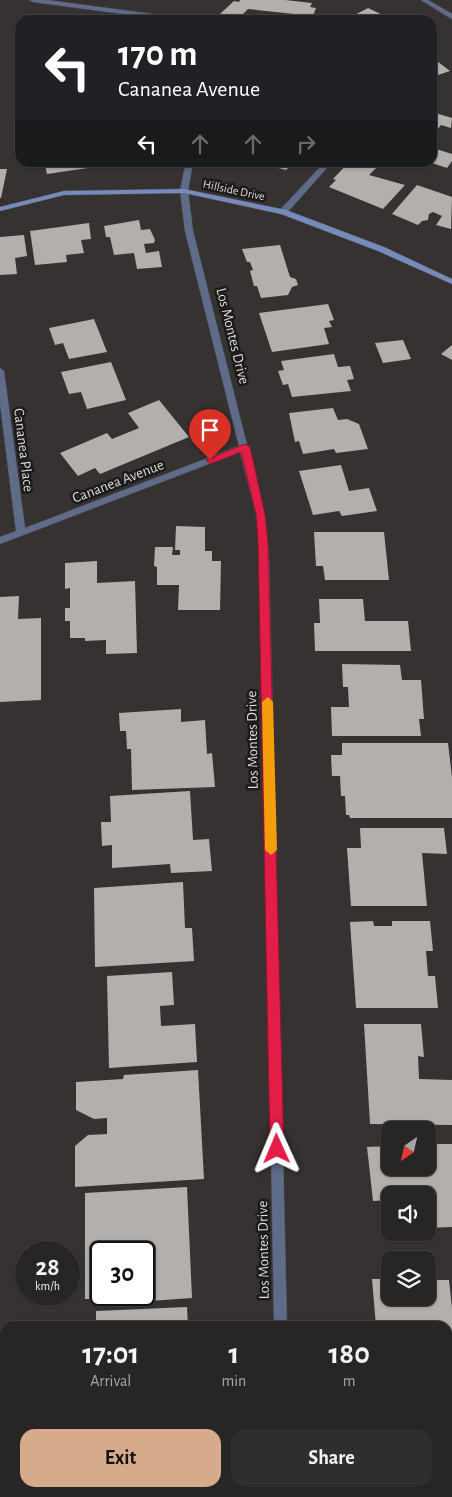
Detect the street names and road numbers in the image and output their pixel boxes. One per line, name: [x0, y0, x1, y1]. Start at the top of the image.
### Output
street label: Hillside Drive: [202, 178, 266, 202]
street label: Los Montes Drive: [213, 286, 252, 386]
street label: Cananea Place: [11, 407, 36, 493]
street label: Cananea Avenue: [70, 457, 166, 506]
street label: Los Montes Drive: [244, 690, 261, 789]
street label: Los Montes Drive: [255, 1200, 272, 1299]

